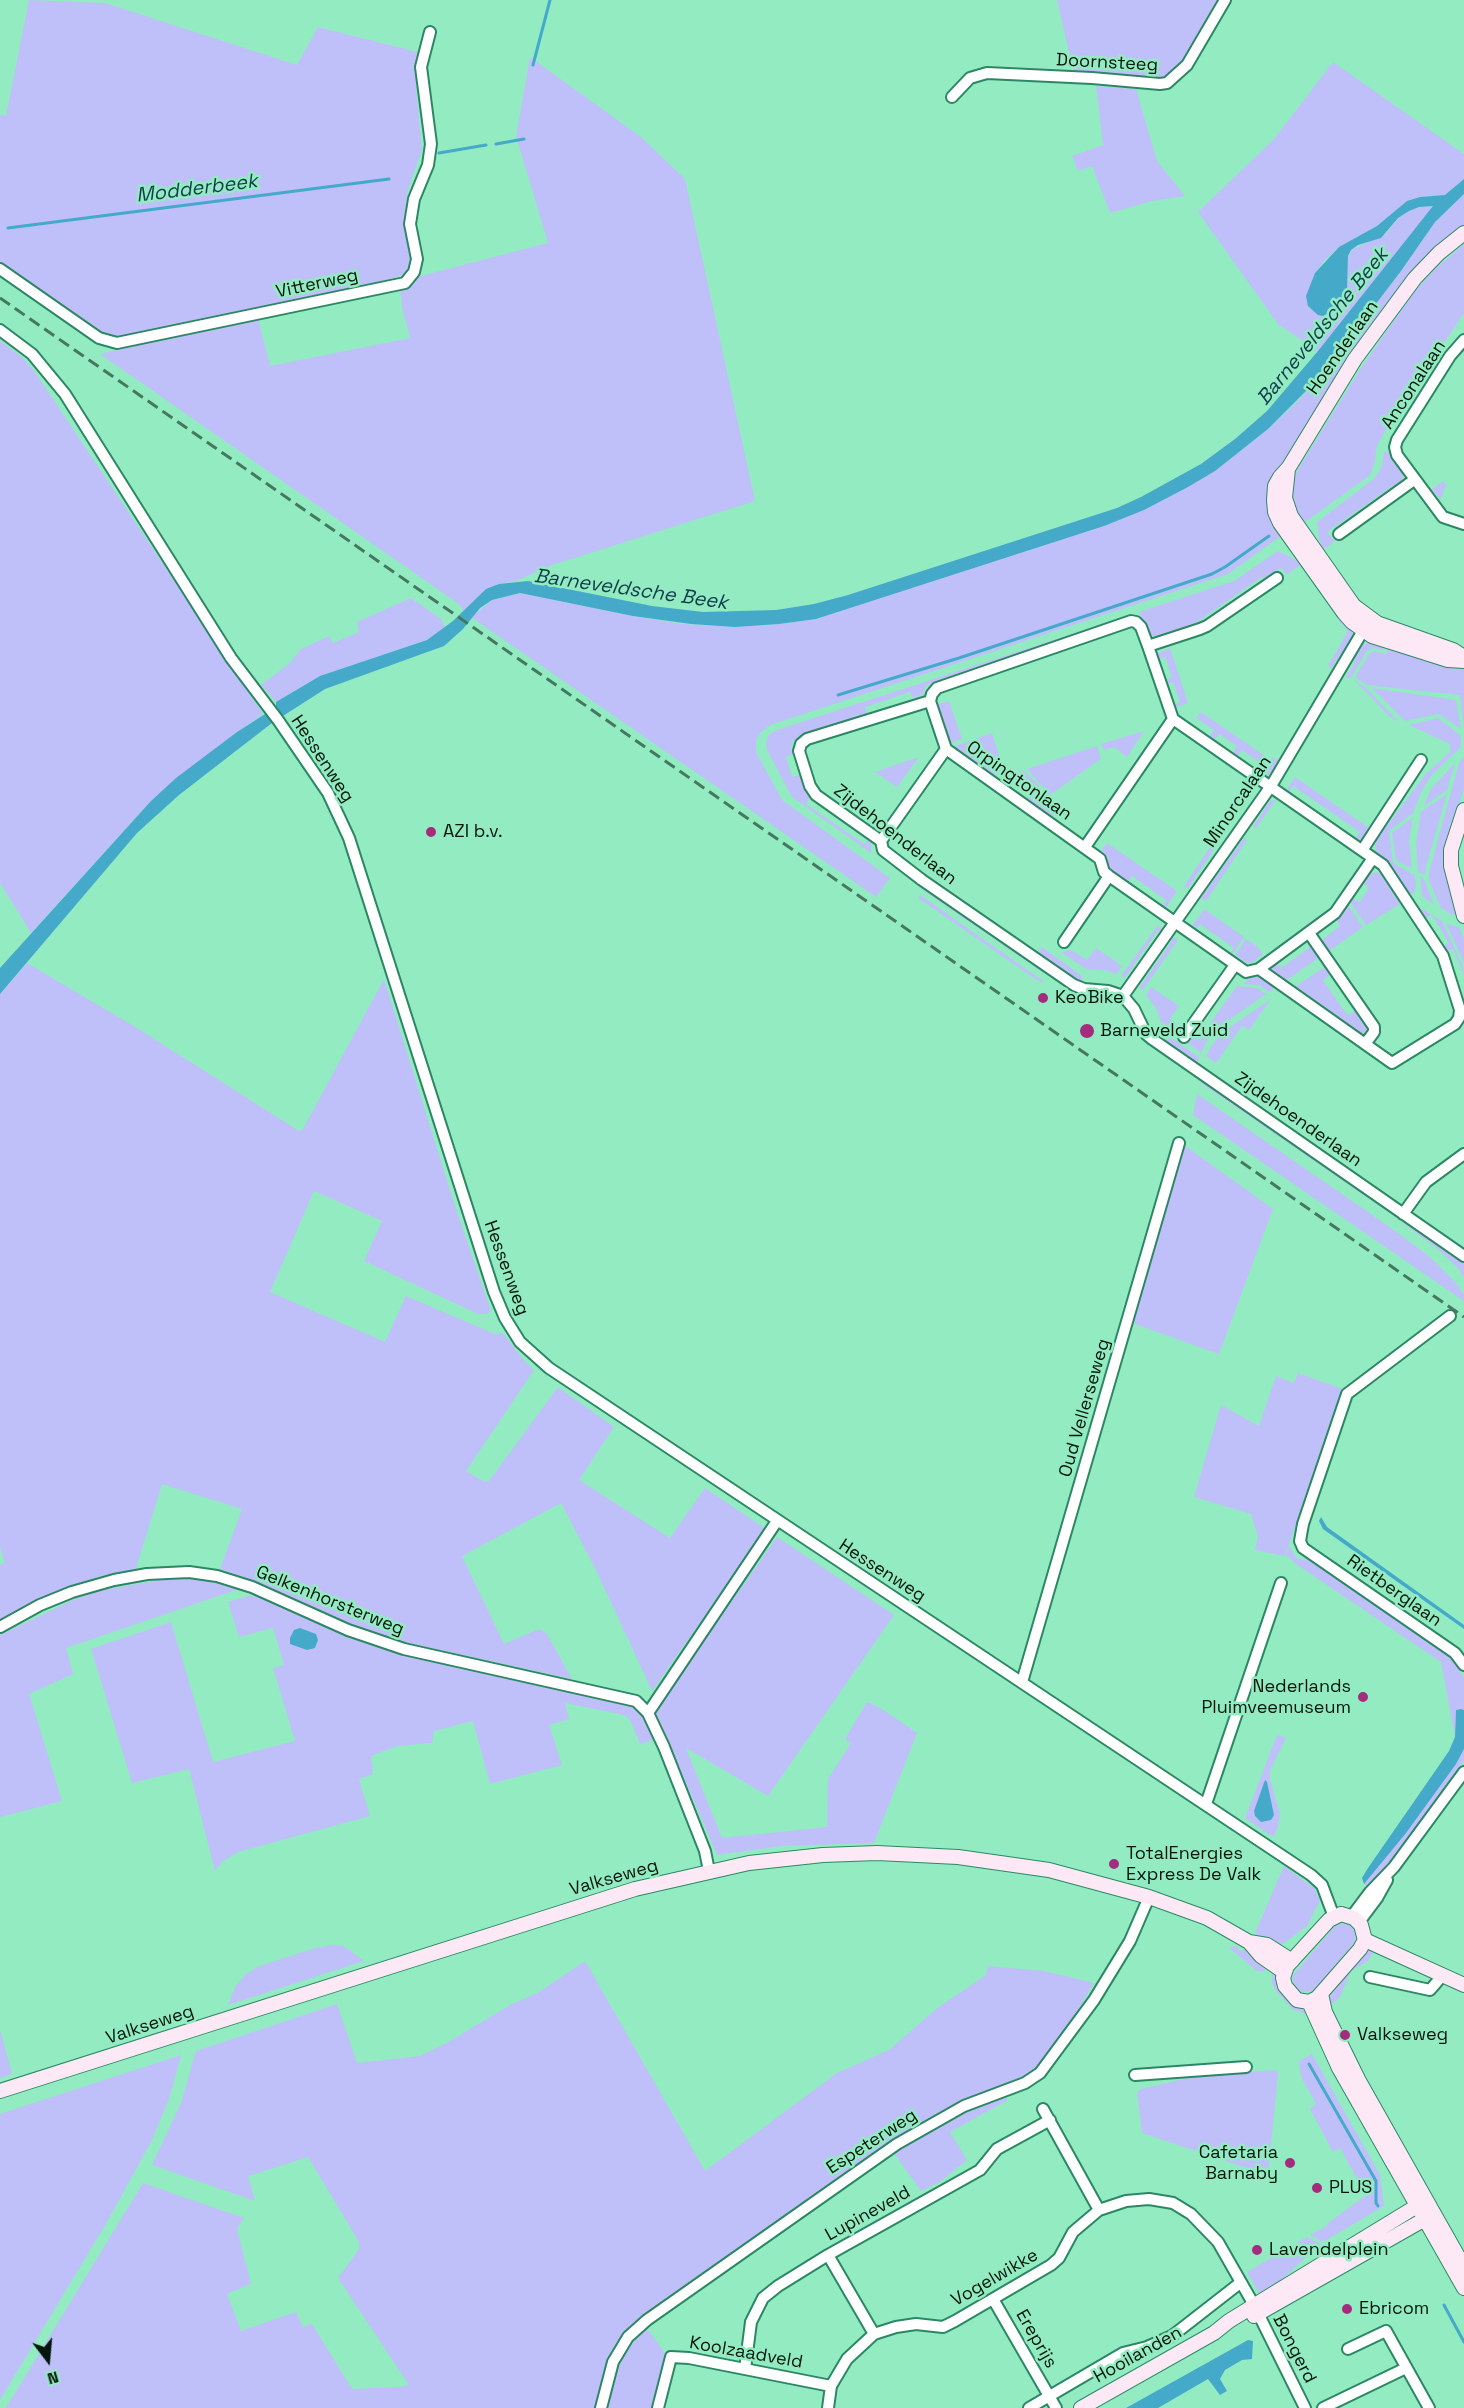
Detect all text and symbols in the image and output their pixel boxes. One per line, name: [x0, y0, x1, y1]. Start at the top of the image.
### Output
street label: Doornsteeg: [1055, 50, 1159, 76]
water label: Modderbeek: [135, 170, 259, 208]
water label: Barneveldsche Beek: [1252, 244, 1394, 410]
street label: Vitterweg: [274, 265, 360, 303]
street label: Hoenderlaan: [1303, 297, 1383, 399]
street label: Anconalaan: [1377, 336, 1451, 434]
water label: Barneveldsche Beek: [533, 565, 729, 615]
street label: Hessenweg: [286, 711, 358, 807]
street label: Orpingtonlaan: [962, 737, 1076, 825]
street label: Minorcalaan: [1199, 752, 1277, 852]
street label: Zijdehoenderlaan: [829, 780, 961, 890]
place label: AZI b.v.: [443, 821, 502, 843]
marker: AZI b.v.: [424, 825, 438, 839]
place label: KeoBike: [1055, 987, 1124, 1009]
marker: KeoBike: [1036, 991, 1050, 1005]
place label: Barneveld Zuid: [1100, 1020, 1228, 1042]
marker: Barneveld Zuid: [1078, 1022, 1096, 1040]
street label: Zijdehoenderlaan: [1230, 1068, 1366, 1172]
street label: Hessenweg: [479, 1218, 533, 1318]
street label: Oud Vellerseweg: [1055, 1336, 1115, 1480]
street label: Hessenweg: [834, 1535, 930, 1607]
street label: Rietberglaan: [1342, 1550, 1446, 1632]
street label: Gelkenhorsterweg: [253, 1561, 407, 1641]
place label: Nederlands Pluimveemuseum: [1202, 1676, 1351, 1718]
marker: Nederlands Pluimveemuseum: [1356, 1690, 1370, 1704]
place label: TotalEnergies Express De Valk: [1126, 1843, 1261, 1886]
street label: Valkseweg: [567, 1855, 661, 1901]
marker: TotalEnergies Express De Valk: [1107, 1857, 1121, 1871]
street label: Valkseweg: [103, 2001, 197, 2049]
place label: Valkseweg: [1357, 2024, 1448, 2046]
marker: Valkseweg: [1338, 2028, 1352, 2042]
street label: Espeterweg: [823, 2105, 921, 2179]
place label: Cafetaria Barnaby: [1199, 2142, 1278, 2184]
marker: Cafetaria Barnaby: [1283, 2156, 1297, 2170]
place label: PLUS: [1329, 2177, 1372, 2199]
marker: PLUS: [1310, 2181, 1324, 2195]
street label: Lupineveld: [822, 2182, 914, 2246]
place label: Lavendelplein: [1269, 2239, 1388, 2261]
marker: Lavendelplein: [1250, 2243, 1264, 2257]
street label: Vogelwikke: [948, 2244, 1042, 2312]
place label: Ebricom: [1359, 2298, 1429, 2320]
marker: Ebricom: [1340, 2302, 1354, 2316]
street label: Ereprijs: [1011, 2306, 1061, 2372]
street label: Bongerd: [1268, 2311, 1320, 2387]
street label: Hooilanden: [1090, 2322, 1186, 2388]
north arrow: [18, 2330, 78, 2390]
street label: Koolzaadveld: [688, 2332, 804, 2374]
text: N: [45, 2366, 61, 2389]

